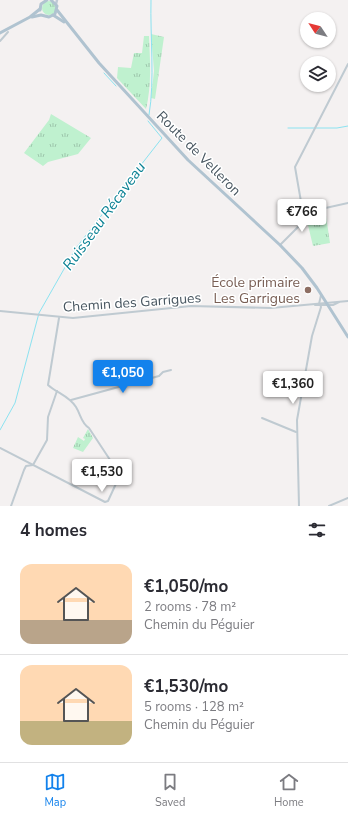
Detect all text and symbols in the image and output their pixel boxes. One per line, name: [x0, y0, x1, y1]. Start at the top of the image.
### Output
north arrow: [300, 12, 336, 48]
map controls: [300, 12, 336, 92]
button: layers: [300, 56, 336, 92]
street label: Route de Velleron: [152, 107, 245, 200]
water label: Ruisseau Récaveau: [58, 158, 150, 274]
pin: €766: [278, 199, 326, 233]
text: €766: [286, 203, 318, 221]
place label: École primaire Les Garrigues: [211, 273, 300, 308]
marker: École primaire Les Garrigues: [303, 285, 313, 295]
street label: Chemin des Garrigues: [62, 288, 202, 317]
pin: €1,050: [90, 360, 156, 394]
text: €1,050: [102, 364, 144, 382]
pin: €1,360: [260, 371, 326, 405]
text: €1,360: [272, 375, 314, 393]
pin: €1,530: [69, 459, 135, 493]
text: €1,530: [81, 463, 123, 481]
text: 4 homes: [20, 519, 87, 542]
icon: filters: [306, 519, 328, 541]
text: €1,050/mo: [144, 575, 228, 598]
icon: home: [52, 580, 100, 628]
text: 2 rooms · 78 m²: [144, 598, 236, 616]
text: Chemin du Péguier: [144, 616, 254, 634]
text: €1,530/mo: [144, 675, 228, 698]
icon: home: [52, 681, 100, 729]
text: 5 rooms · 128 m²: [144, 698, 244, 716]
text: Chemin du Péguier: [144, 716, 254, 734]
tab: Map: [44, 771, 66, 810]
tab: Saved: [155, 771, 185, 810]
tab: Home: [274, 771, 304, 810]

